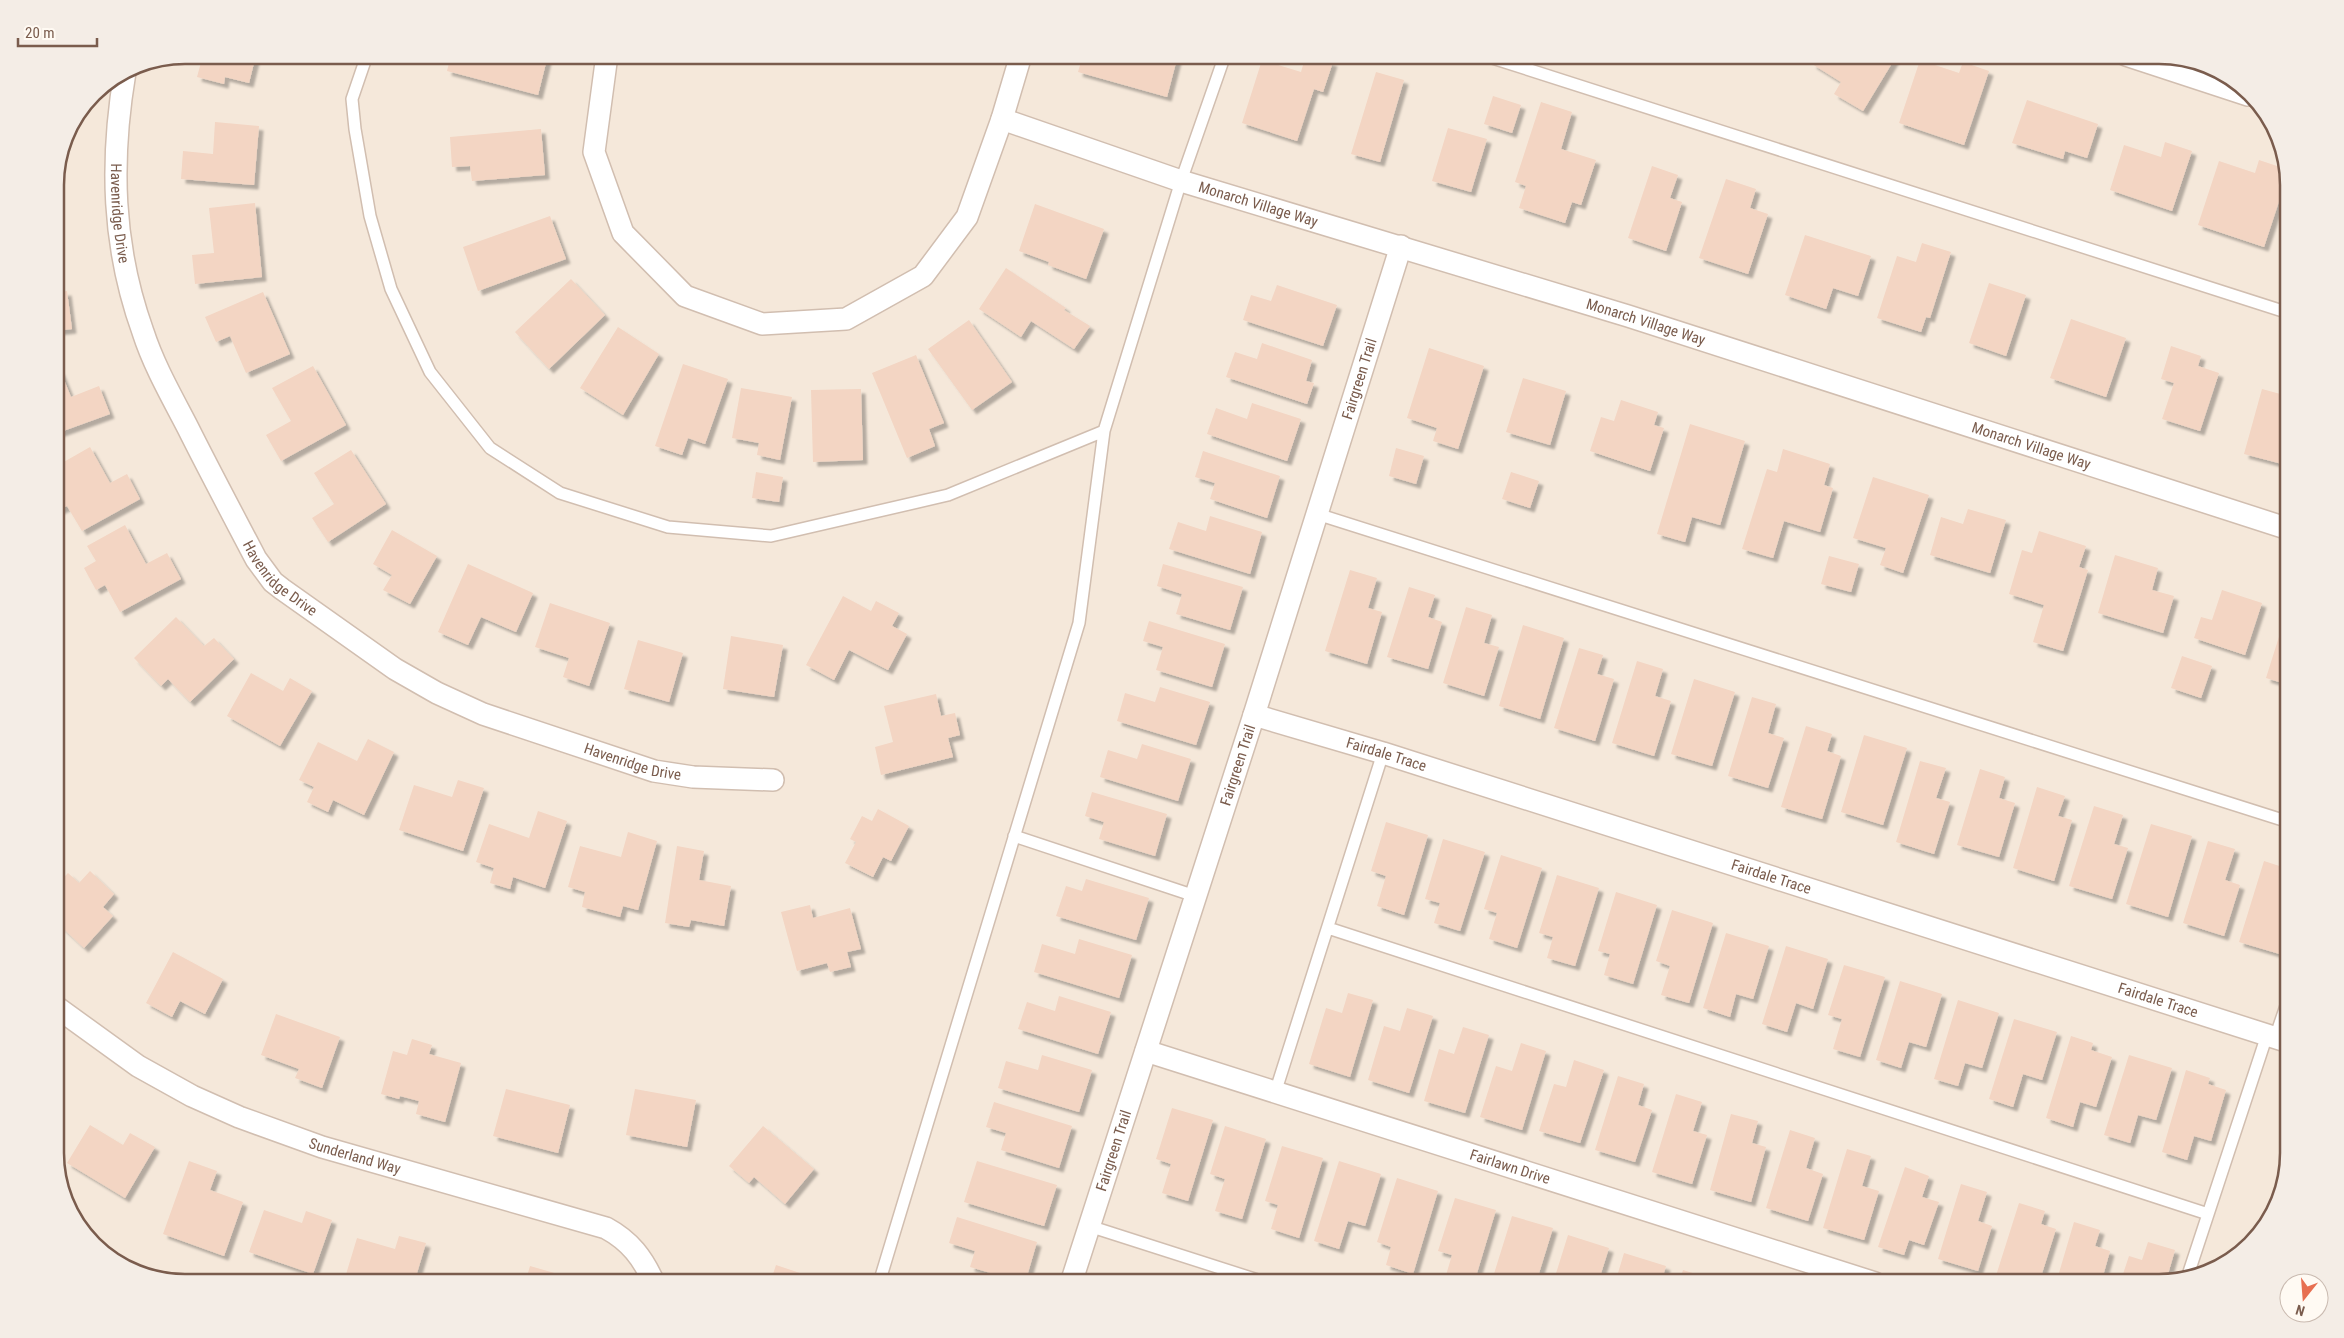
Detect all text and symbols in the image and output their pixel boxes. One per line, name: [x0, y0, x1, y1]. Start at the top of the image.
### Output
scale bar: [18, 15, 96, 47]
text: 20 m: [25, 24, 55, 42]
street label: Havenridge Drive: [107, 163, 133, 265]
street label: Monarch Village Way: [1196, 178, 1320, 231]
street label: Monarch Village Way: [1584, 295, 1707, 349]
street label: Fairgreen Trail: [1338, 336, 1381, 422]
street label: Monarch Village Way: [1970, 418, 2093, 473]
street label: Havenridge Drive: [239, 537, 321, 620]
street label: Fairgreen Trail: [1216, 722, 1259, 808]
street label: Fairdale Trace: [1344, 734, 1429, 775]
street label: Havenridge Drive: [582, 739, 682, 784]
street label: Fairdale Trace: [1729, 856, 1814, 898]
street label: Fairdale Trace: [2116, 979, 2200, 1021]
street label: Fairgreen Trail: [1092, 1108, 1135, 1193]
street label: Sunderland Way: [306, 1134, 403, 1178]
street label: Fairlawn Drive: [1468, 1146, 1552, 1188]
north arrow: [2279, 1273, 2329, 1323]
text: N: [2294, 1302, 2307, 1319]

